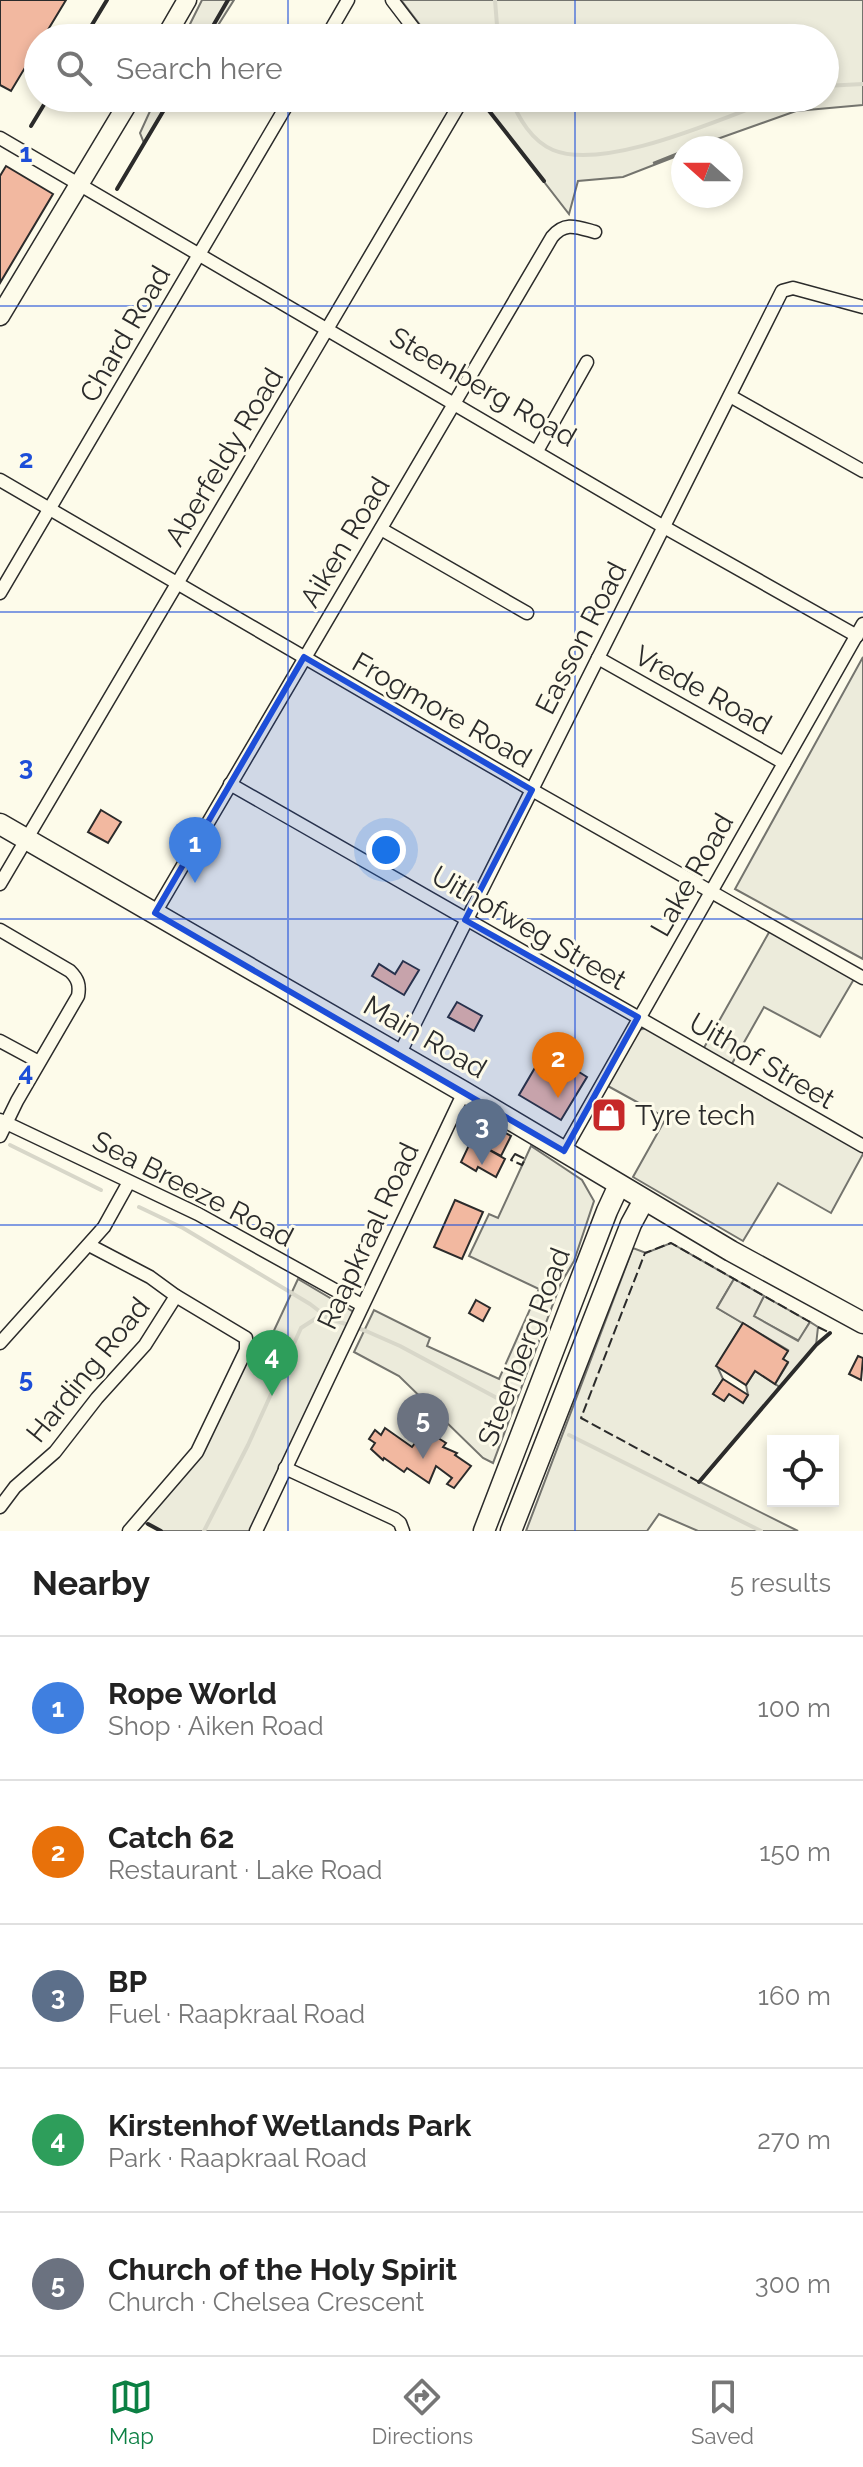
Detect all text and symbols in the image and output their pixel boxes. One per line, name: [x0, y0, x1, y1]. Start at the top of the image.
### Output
search box: [24, 24, 839, 112]
icon: search: [52, 46, 96, 90]
text: Search here: [116, 51, 283, 86]
north arrow: [671, 136, 743, 208]
text: 1: [20, 138, 33, 168]
street label: Chard Road: [73, 260, 177, 408]
street label: Steenberg Road: [384, 320, 582, 454]
street label: Aberfeldy Road: [158, 362, 290, 552]
text: 2: [19, 444, 33, 474]
street label: Aiken Road: [293, 471, 397, 613]
street label: Easson Road: [528, 556, 634, 720]
street label: Vrede Road: [629, 639, 777, 741]
street label: Frogmore Road: [347, 645, 537, 775]
text: 3: [19, 751, 33, 781]
street label: Lake Road: [644, 808, 740, 942]
pin: 1: [169, 817, 221, 883]
your location: [366, 830, 406, 870]
street label: Uithofweg Street: [426, 859, 633, 997]
street label: Main Road: [358, 989, 492, 1085]
street label: Uithof Street: [683, 1006, 841, 1116]
pin: 2: [532, 1032, 584, 1098]
text: 4: [19, 1057, 33, 1087]
shop icon: Tyre tech: [590, 1096, 628, 1134]
pin: 3: [456, 1099, 508, 1165]
place label: Tyre tech: [635, 1099, 755, 1132]
street label: Sea Breeze Road: [87, 1124, 299, 1254]
street label: Raapkraal Road: [310, 1137, 426, 1335]
street label: Steenberg Road: [471, 1243, 577, 1451]
street label: Harding Road: [20, 1291, 156, 1449]
pin: 4: [246, 1330, 298, 1396]
text: 5: [19, 1363, 33, 1393]
pin: 5: [397, 1393, 449, 1459]
map controls: [767, 1435, 839, 1507]
button: locate: [767, 1435, 839, 1507]
text: Nearby: [32, 1563, 150, 1603]
text: 5 results: [730, 1568, 831, 1598]
text: Rope World: [108, 1676, 277, 1711]
text: 1: [52, 1693, 64, 1723]
text: 100 m: [758, 1693, 831, 1723]
text: Shop · Aiken Road: [108, 1711, 324, 1741]
text: Catch 62: [108, 1820, 234, 1855]
text: 2: [51, 1837, 65, 1867]
text: 150 m: [759, 1837, 831, 1867]
text: Restaurant · Lake Road: [108, 1855, 383, 1885]
text: BP: [108, 1964, 147, 1999]
text: 3: [51, 1981, 65, 2011]
text: 160 m: [758, 1981, 831, 2011]
text: Fuel · Raapkraal Road: [108, 1999, 365, 2029]
text: Kirstenhof Wetlands Park: [108, 2108, 471, 2143]
text: 4: [51, 2125, 65, 2155]
text: 270 m: [757, 2125, 831, 2155]
text: Park · Raapkraal Road: [108, 2143, 367, 2173]
text: Church of the Holy Spirit: [108, 2252, 457, 2287]
text: 5: [51, 2269, 65, 2299]
text: 300 m: [755, 2269, 831, 2299]
text: Church · Chelsea Crescent: [108, 2287, 424, 2317]
tab: Map: [109, 2375, 154, 2449]
tab: Directions: [372, 2375, 473, 2449]
tab: Saved: [691, 2375, 754, 2449]

